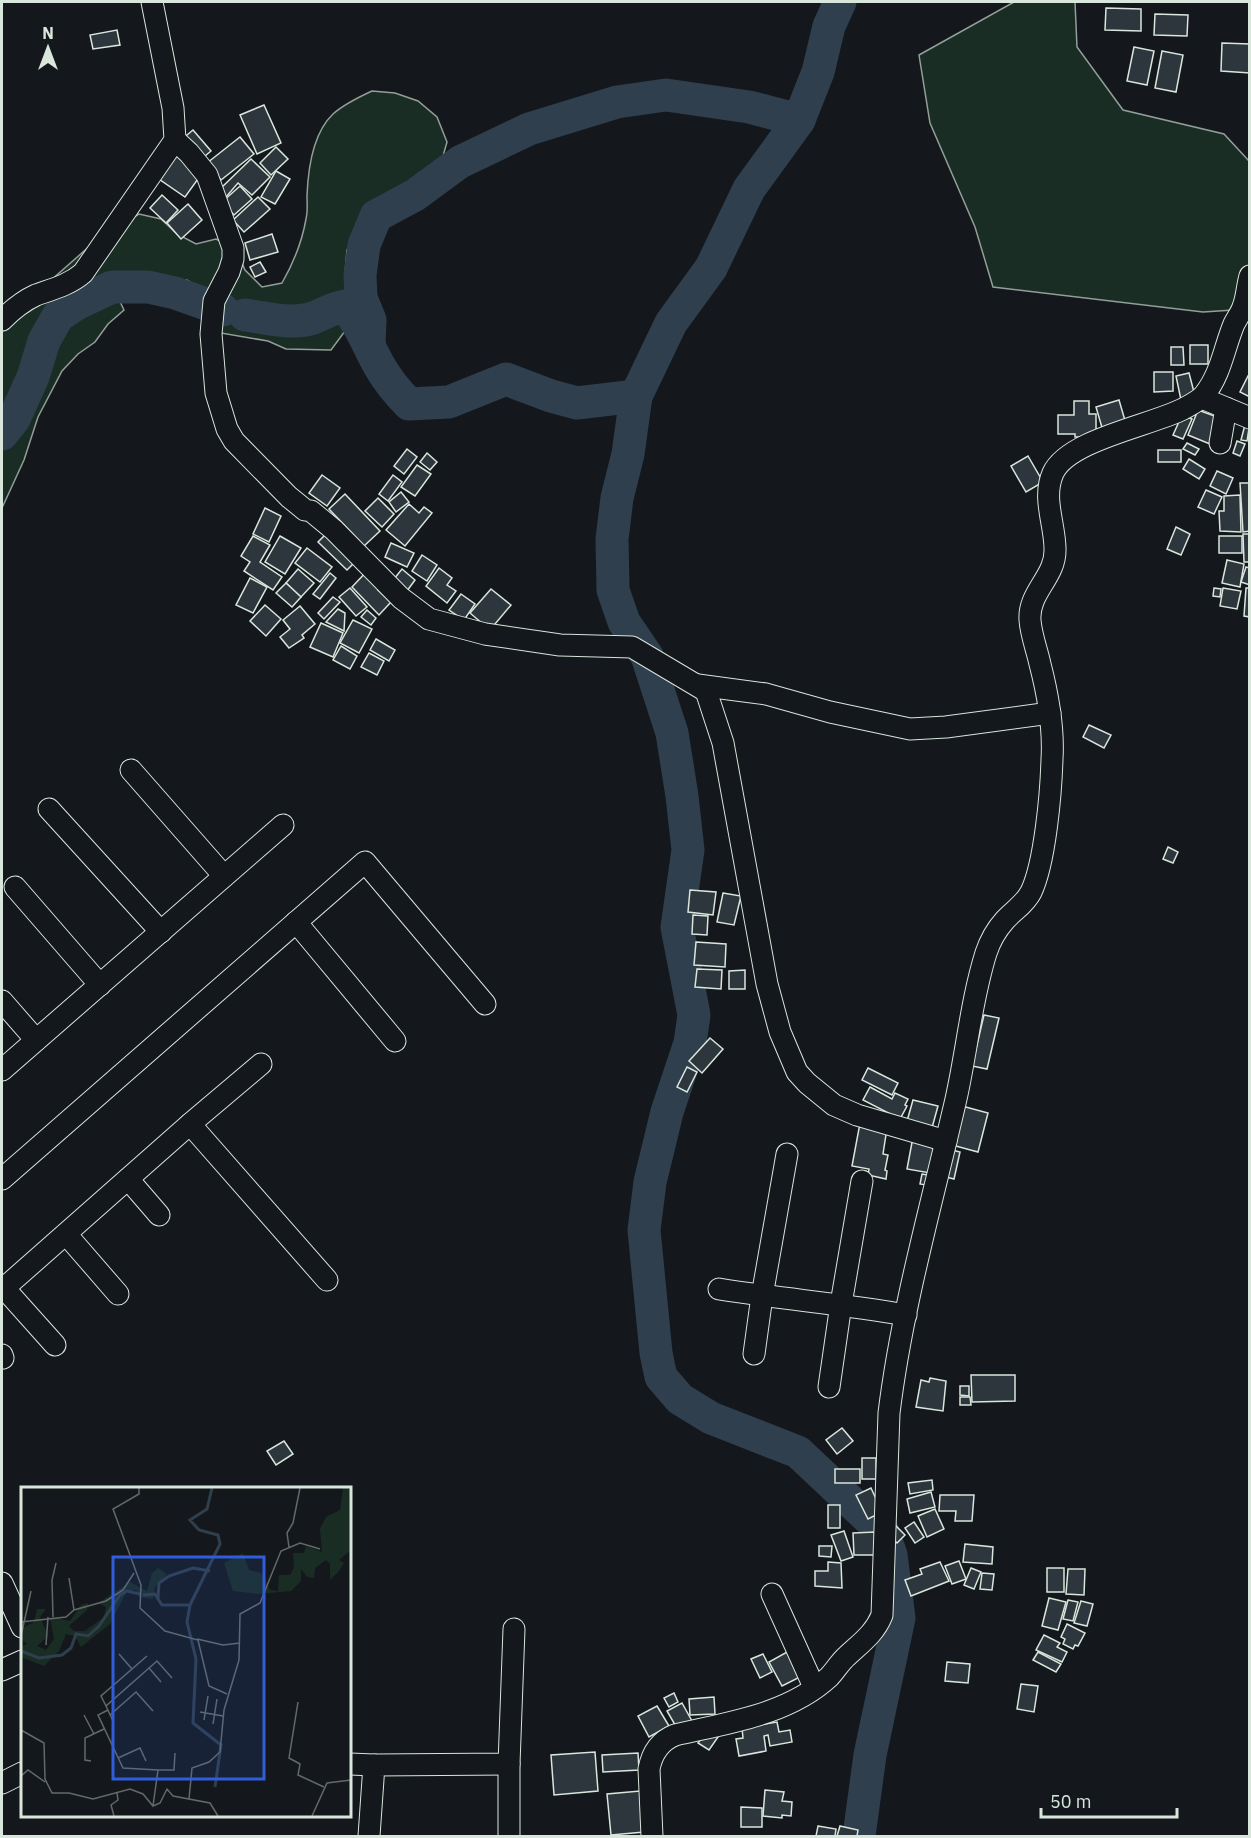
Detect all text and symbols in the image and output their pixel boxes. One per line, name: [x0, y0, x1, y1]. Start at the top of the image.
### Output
north arrow: [18, 18, 78, 78]
text: N: [42, 23, 54, 43]
inset map: [21, 1487, 351, 1817]
scale bar: [1041, 1781, 1178, 1819]
text: 50 m: [1050, 1790, 1092, 1813]

